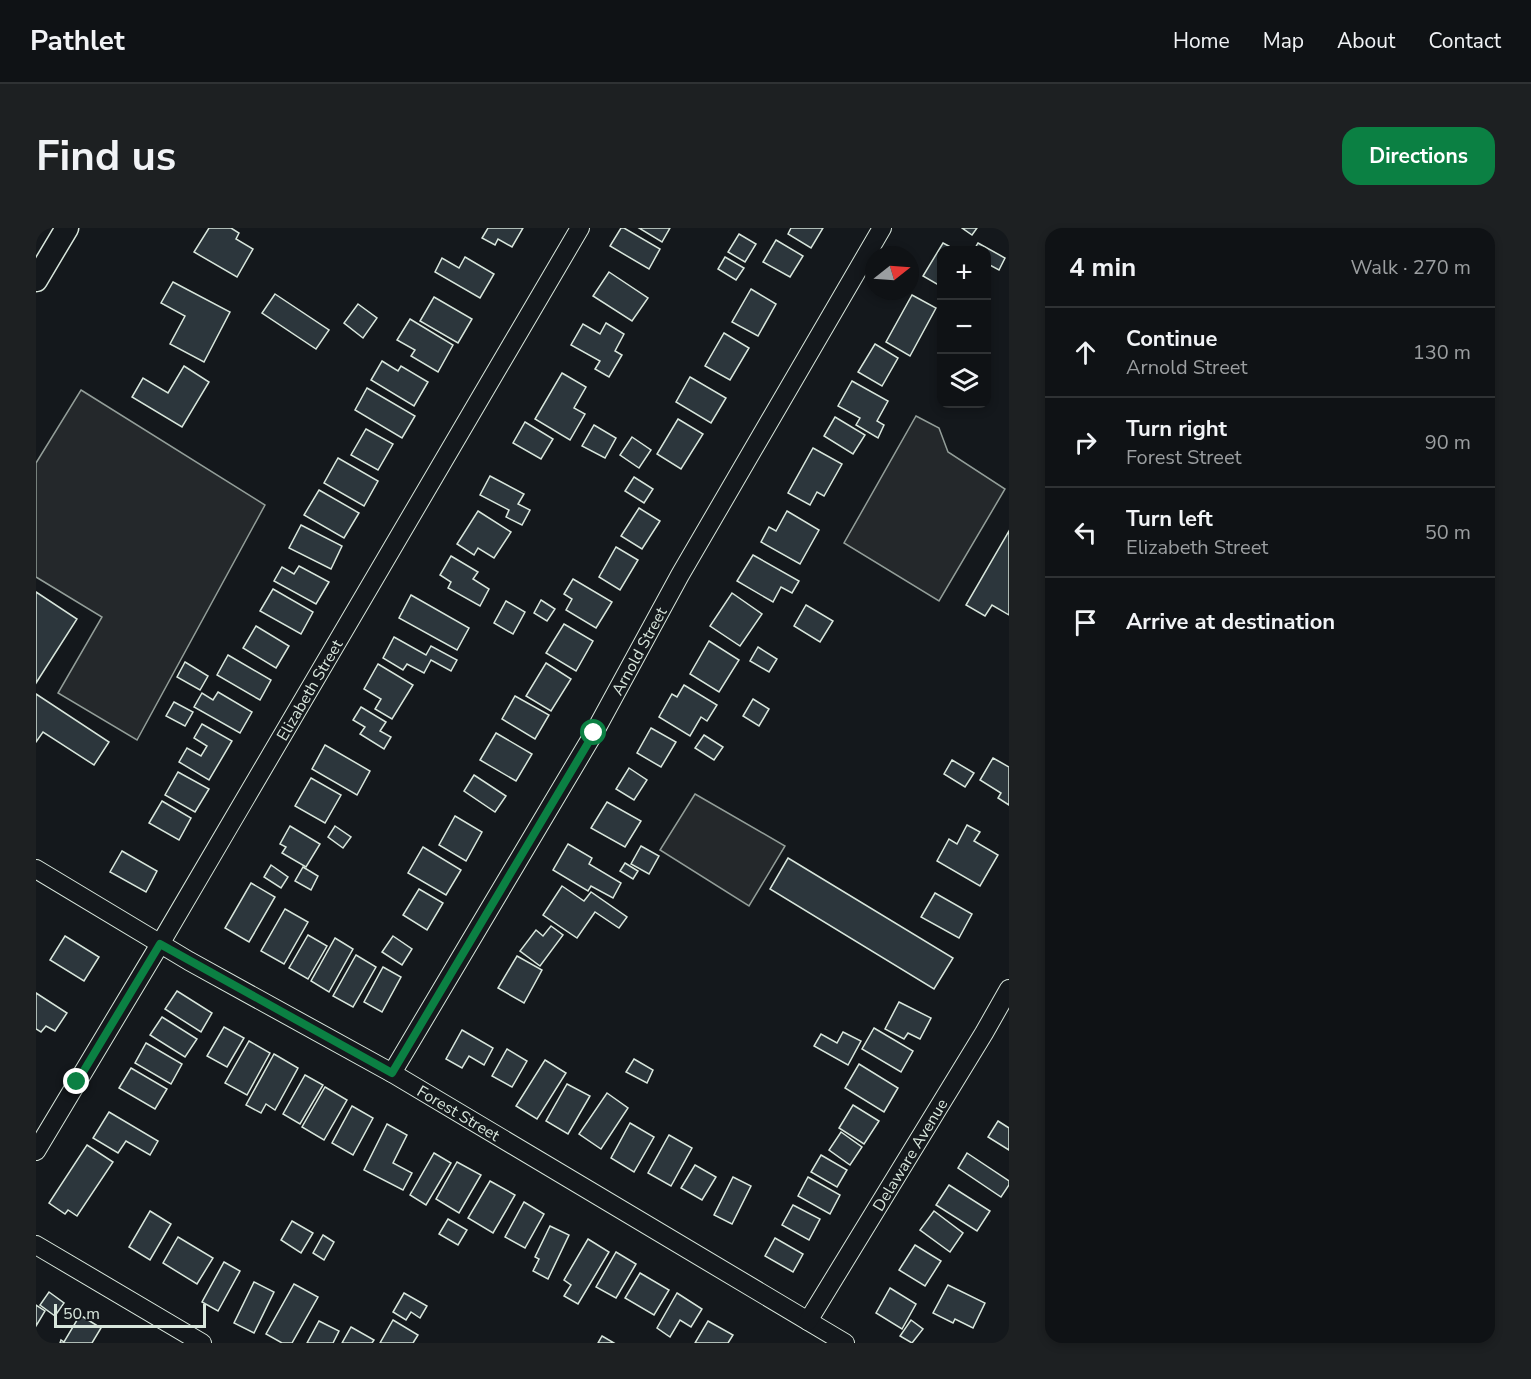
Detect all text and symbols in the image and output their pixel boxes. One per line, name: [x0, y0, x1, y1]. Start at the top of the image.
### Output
text: Pathlet: [30, 22, 125, 60]
text: Home: [1173, 27, 1230, 55]
text: Map: [1263, 27, 1304, 55]
text: About: [1337, 27, 1395, 55]
text: Contact: [1428, 27, 1501, 55]
button: Directions: [1342, 127, 1495, 185]
text: Find us: [36, 128, 176, 185]
north arrow: [865, 246, 919, 300]
map controls: [937, 246, 991, 408]
button: +: [937, 246, 991, 300]
text: 4 min: [1069, 250, 1136, 285]
text: Walk · 270 m: [1351, 254, 1471, 281]
button: −: [937, 300, 991, 354]
text: Continue: [1126, 324, 1217, 354]
icon: ahead: [1069, 336, 1102, 369]
text: 130 m: [1413, 339, 1471, 366]
button: layers: [937, 354, 991, 408]
text: Arnold Street: [1126, 354, 1247, 381]
text: Turn right: [1126, 414, 1227, 444]
icon: right: [1069, 426, 1102, 459]
text: 90 m: [1425, 429, 1471, 456]
text: Forest Street: [1126, 444, 1242, 471]
text: Turn left: [1126, 504, 1213, 534]
icon: left: [1069, 516, 1102, 549]
text: 50 m: [1425, 519, 1471, 546]
text: Elizabeth Street: [1126, 534, 1268, 561]
street label: Arnold Street: [607, 603, 673, 699]
icon: arrive: [1069, 606, 1102, 639]
text: Arrive at destination: [1126, 607, 1335, 637]
street label: Elizabeth Street: [272, 635, 348, 745]
route start: [580, 719, 606, 745]
route end: [63, 1068, 89, 1094]
street label: Forest Street: [413, 1080, 504, 1147]
street label: Delaware Avenue: [868, 1095, 953, 1216]
scale bar: [54, 1301, 206, 1328]
text: 50 m: [63, 1303, 100, 1325]

